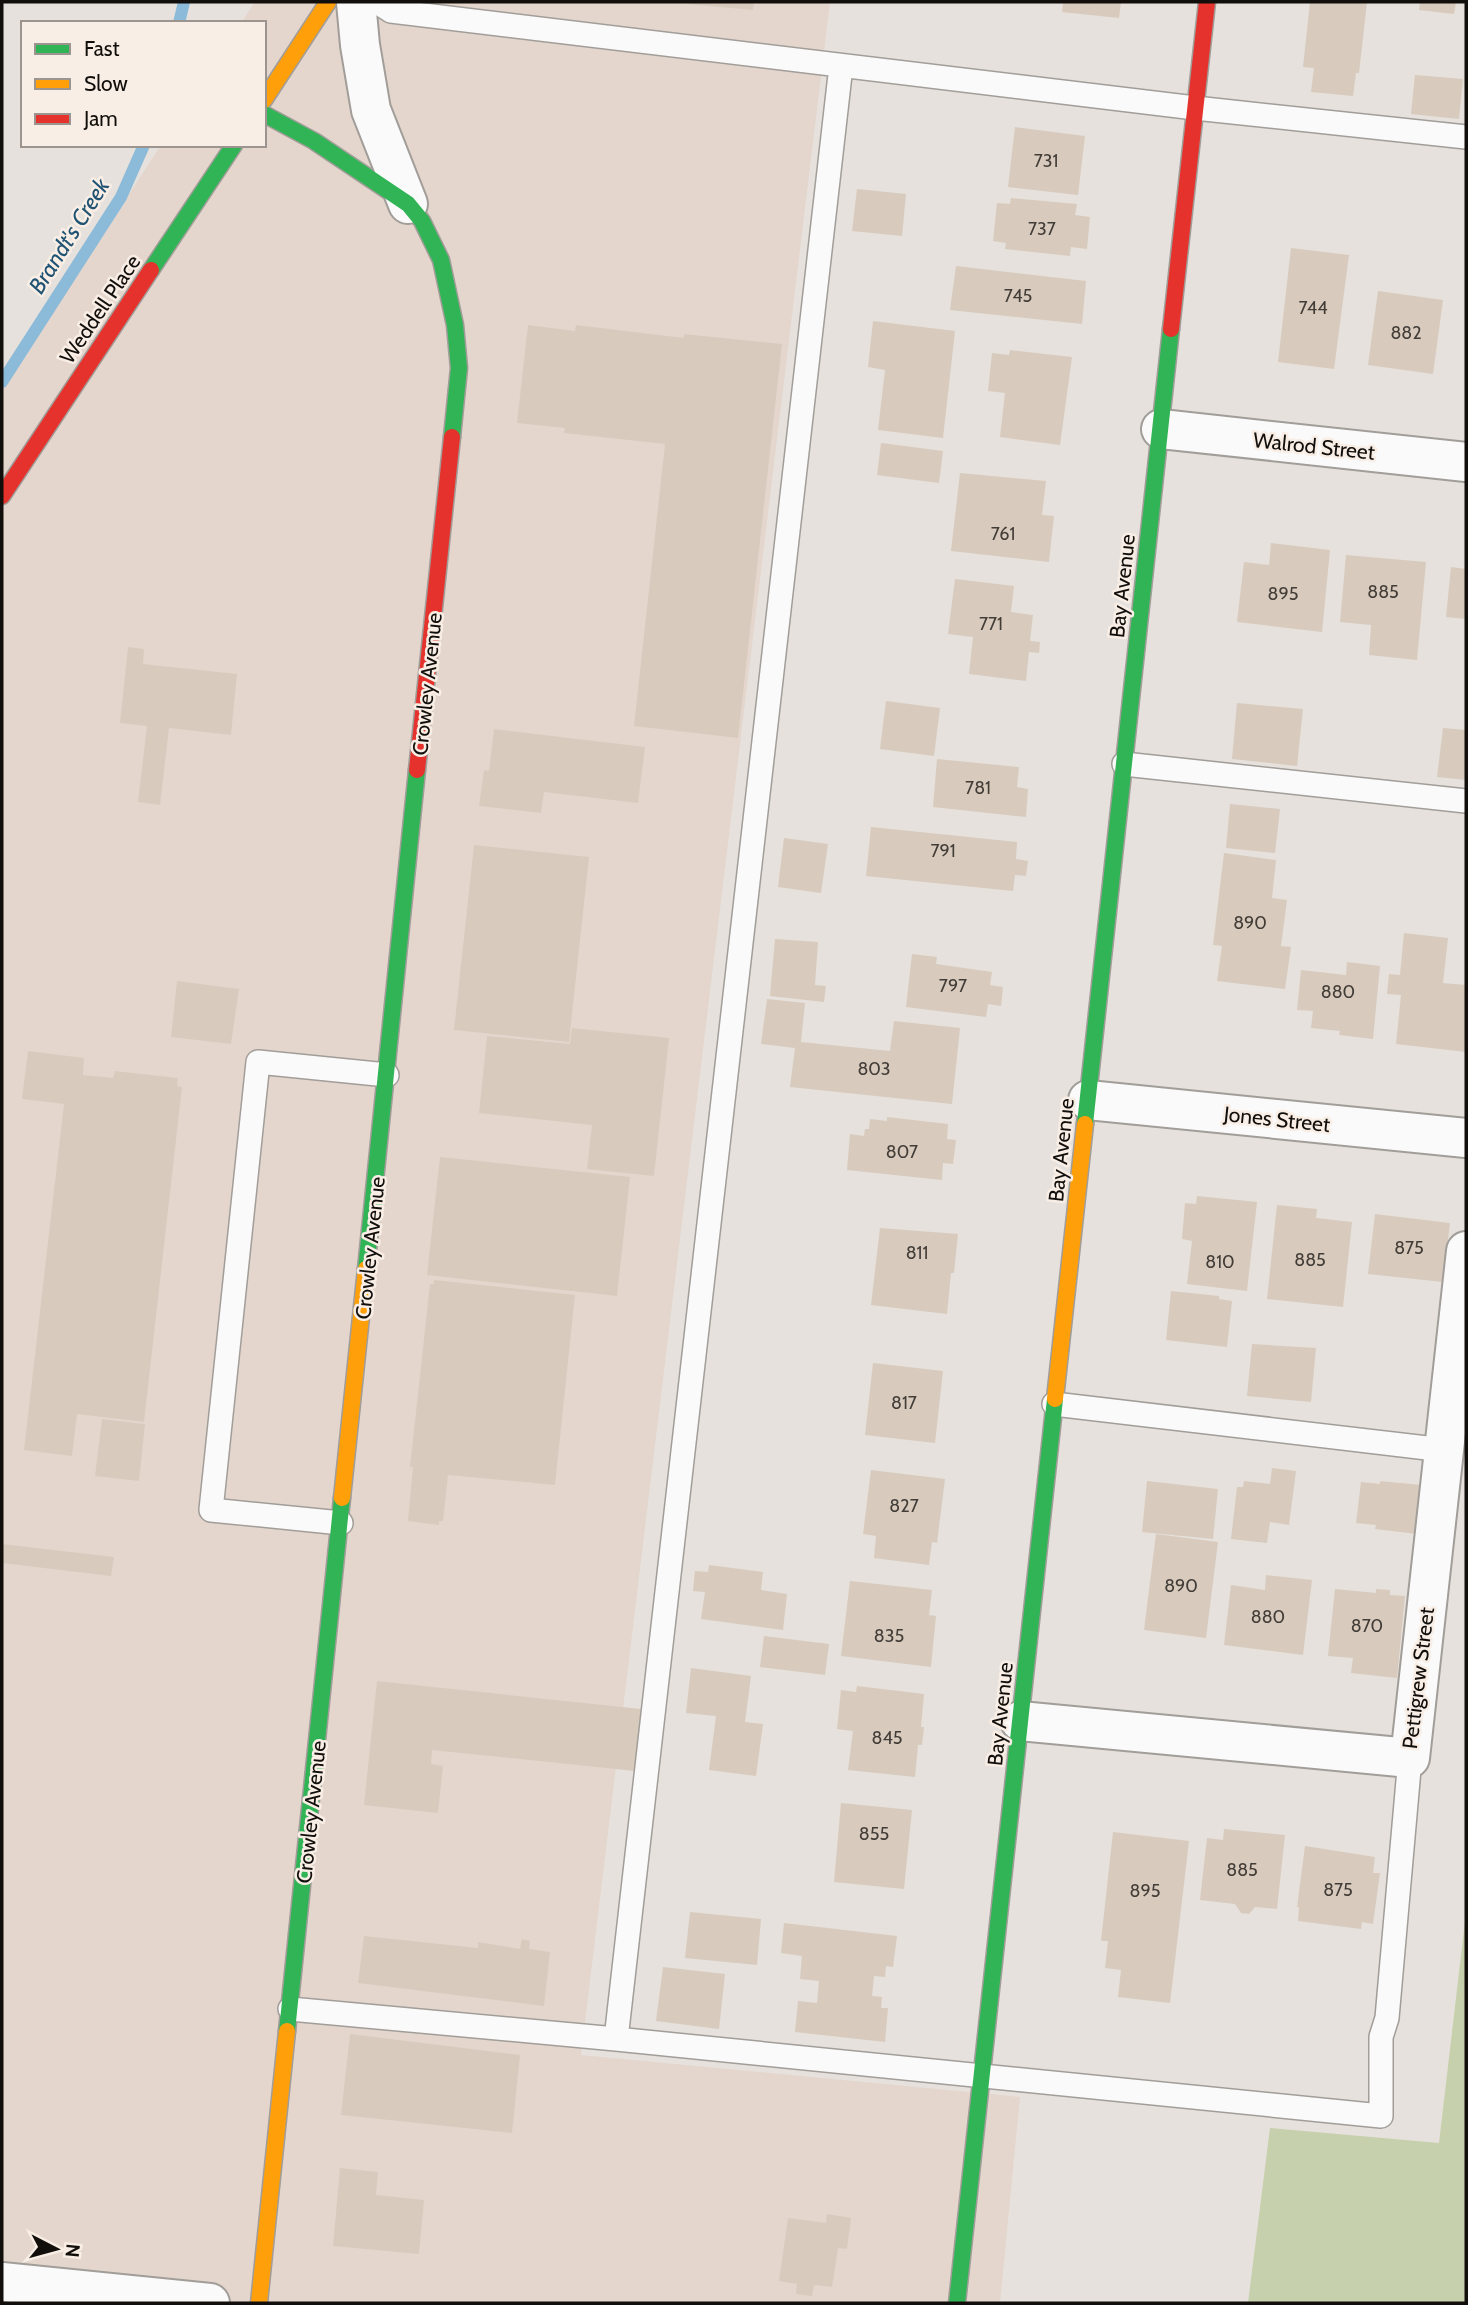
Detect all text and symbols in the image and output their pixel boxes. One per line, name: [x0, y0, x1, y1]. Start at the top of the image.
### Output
legend: [21, 21, 266, 147]
text: Fast: [84, 36, 120, 61]
text: Slow: [84, 71, 128, 96]
text: Jam: [83, 106, 118, 131]
house number: 731: [1034, 150, 1058, 172]
water label: Brandt's Creek: [23, 172, 116, 299]
house number: 737: [1028, 218, 1056, 240]
street label: Weddell Place: [55, 250, 146, 368]
house number: 745: [1004, 285, 1032, 307]
house number: 744: [1298, 297, 1328, 319]
house number: 882: [1390, 322, 1422, 344]
street label: Walrod Street: [1252, 427, 1376, 465]
house number: 761: [991, 523, 1015, 545]
street label: Bay Avenue: [1104, 533, 1140, 639]
house number: 885: [1367, 581, 1399, 603]
house number: 895: [1268, 583, 1298, 605]
street label: Crowley Avenue: [407, 611, 447, 757]
house number: 771: [979, 613, 1003, 635]
house number: 781: [965, 777, 991, 799]
house number: 791: [930, 840, 956, 862]
house number: 890: [1233, 912, 1267, 934]
house number: 797: [939, 975, 967, 997]
house number: 880: [1321, 981, 1355, 1003]
house number: 803: [857, 1058, 891, 1080]
street label: Bay Avenue: [1043, 1097, 1079, 1203]
street label: Jones Street: [1222, 1101, 1331, 1137]
house number: 807: [886, 1141, 918, 1163]
street label: Crowley Avenue: [350, 1175, 390, 1321]
house number: 875: [1394, 1237, 1424, 1259]
house number: 811: [906, 1242, 928, 1264]
house number: 885: [1294, 1249, 1326, 1271]
house number: 810: [1205, 1251, 1235, 1273]
house number: 817: [891, 1392, 917, 1414]
house number: 827: [889, 1495, 919, 1517]
house number: 890: [1164, 1575, 1198, 1597]
house number: 880: [1251, 1606, 1285, 1628]
street label: Pettigrew Street: [1397, 1606, 1439, 1750]
house number: 870: [1351, 1615, 1383, 1637]
house number: 835: [874, 1625, 904, 1647]
street label: Bay Avenue: [982, 1661, 1018, 1767]
house number: 845: [871, 1727, 903, 1749]
street label: Crowley Avenue: [291, 1739, 331, 1885]
house number: 855: [859, 1823, 889, 1845]
house number: 885: [1226, 1859, 1258, 1881]
house number: 875: [1323, 1879, 1353, 1901]
house number: 895: [1130, 1880, 1160, 1902]
north arrow: [21, 2214, 91, 2284]
text: N: [60, 2243, 85, 2259]

